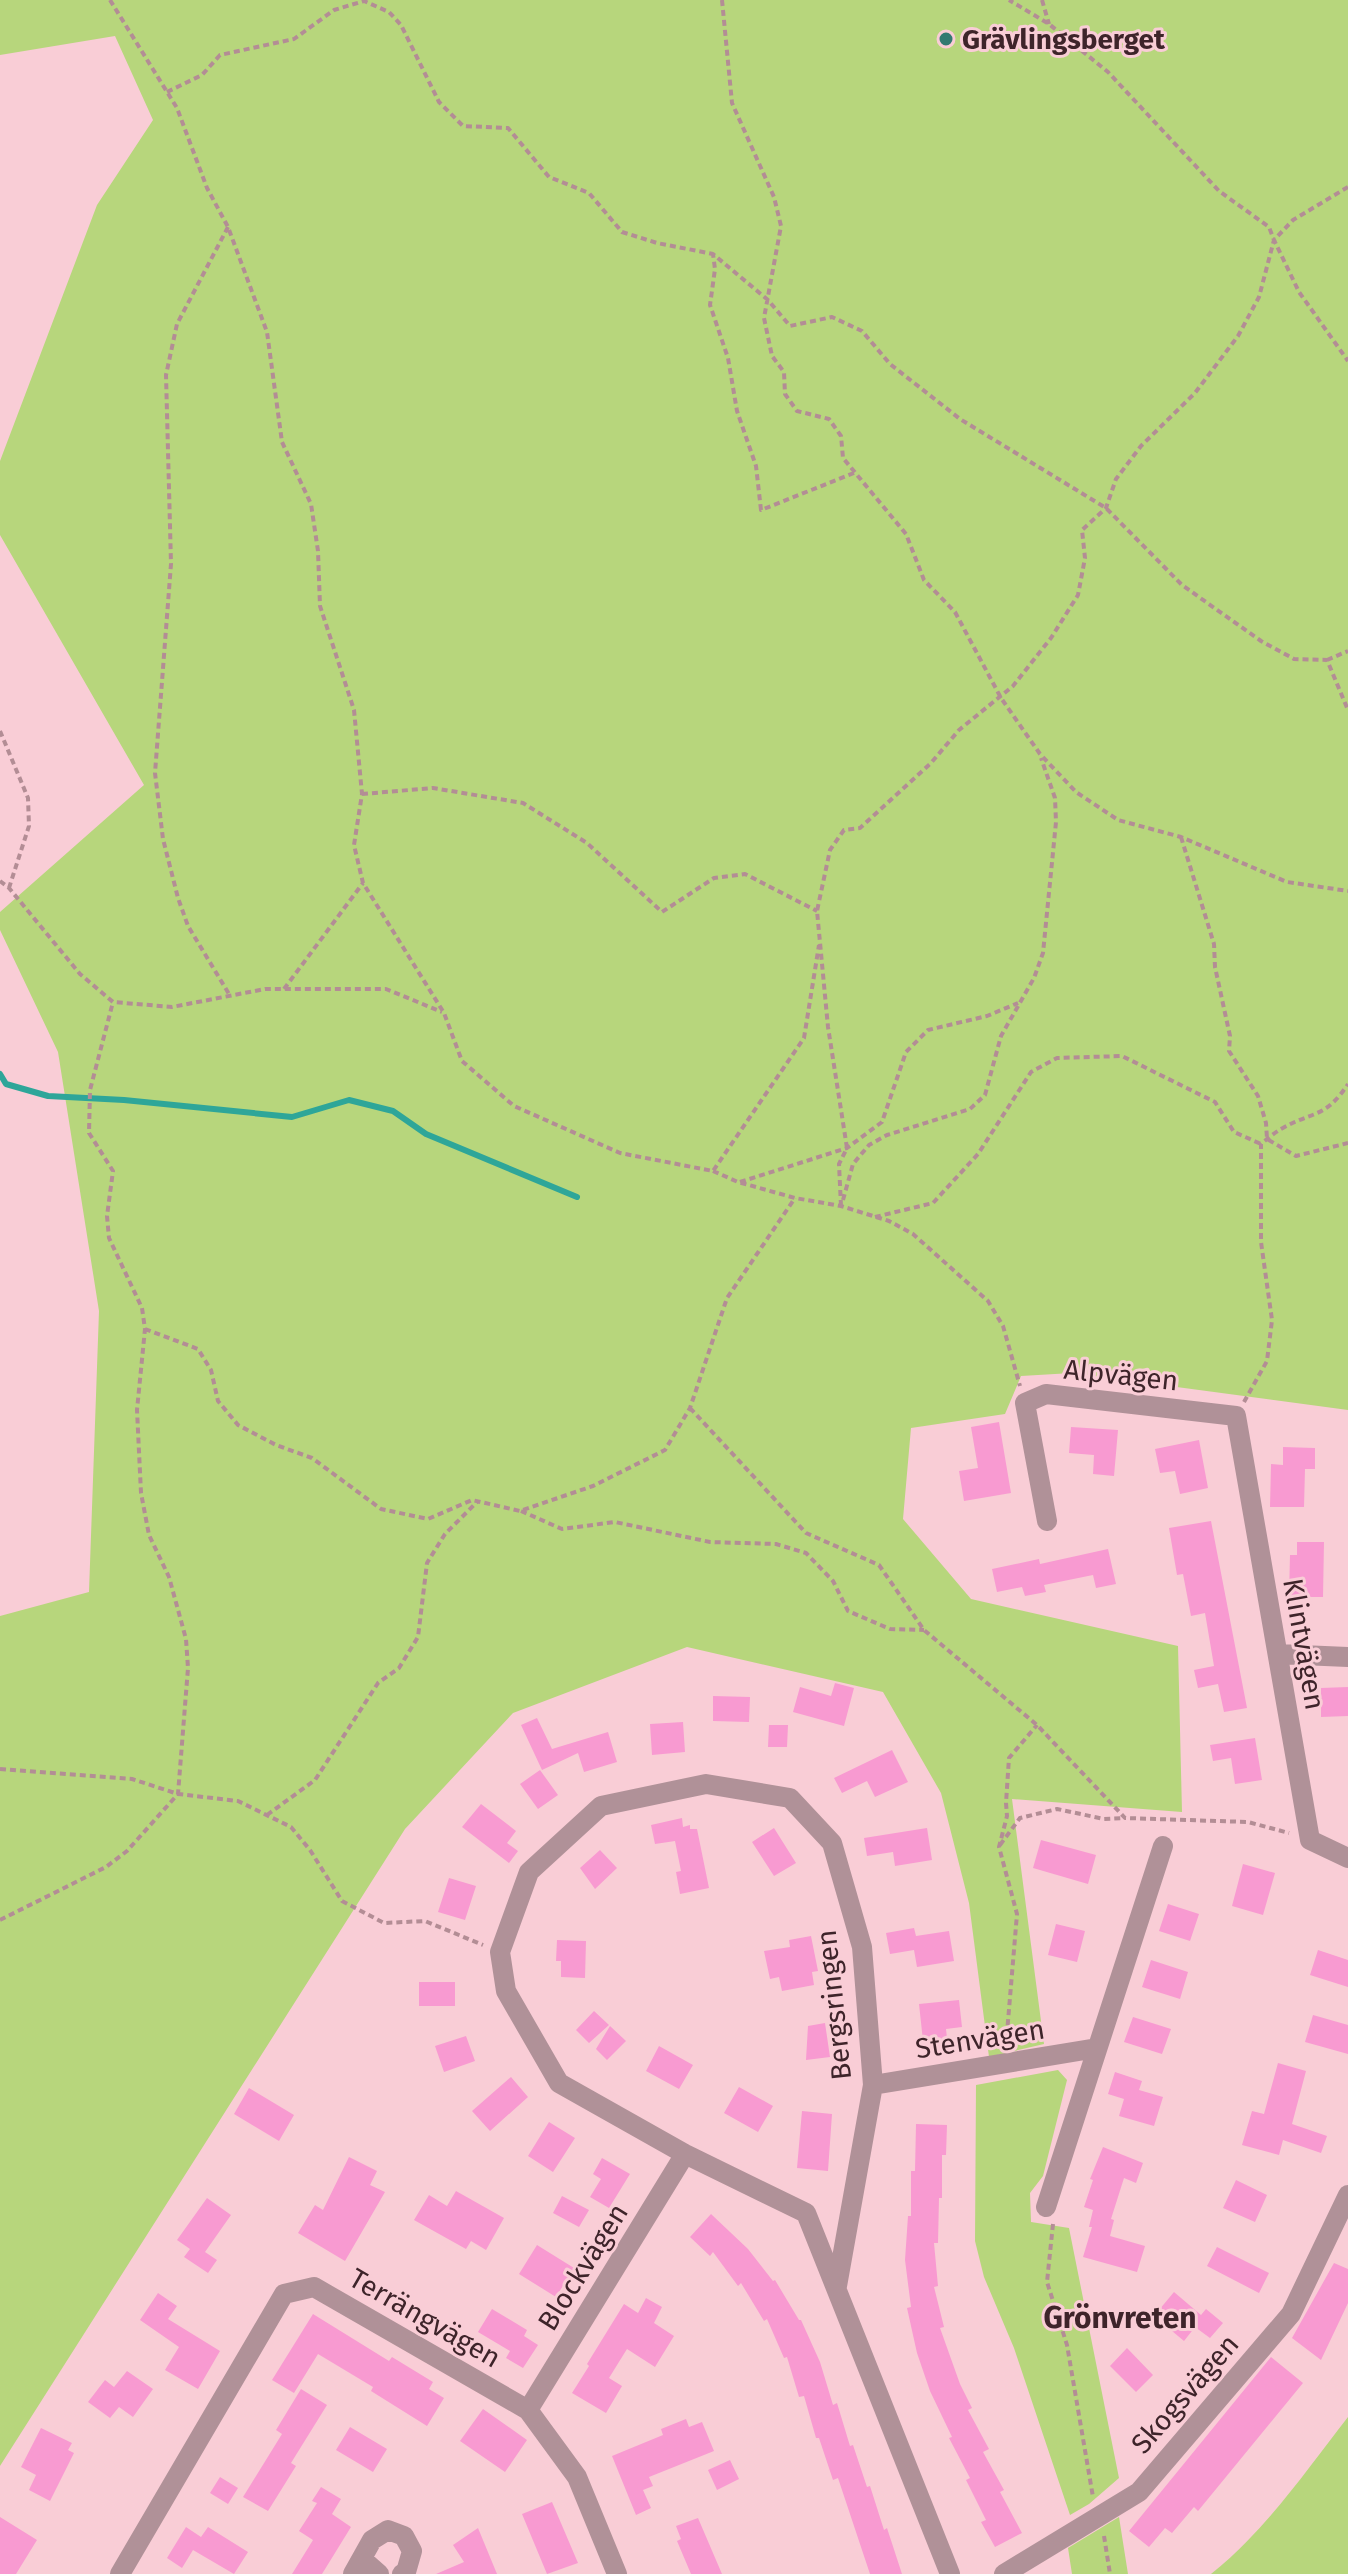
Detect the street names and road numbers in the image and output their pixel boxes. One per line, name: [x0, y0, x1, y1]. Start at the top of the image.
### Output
street label: Alpvägen: [1062, 1353, 1180, 1397]
street label: Klintvägen: [1276, 1576, 1332, 1712]
street label: Bergsringen: [810, 1928, 858, 2082]
street label: Stenvägen: [913, 2012, 1047, 2066]
street label: Blockvägen: [531, 2198, 635, 2336]
street label: Terrängvägen: [344, 2261, 506, 2375]
street label: Skogsvägen: [1124, 2328, 1246, 2460]

